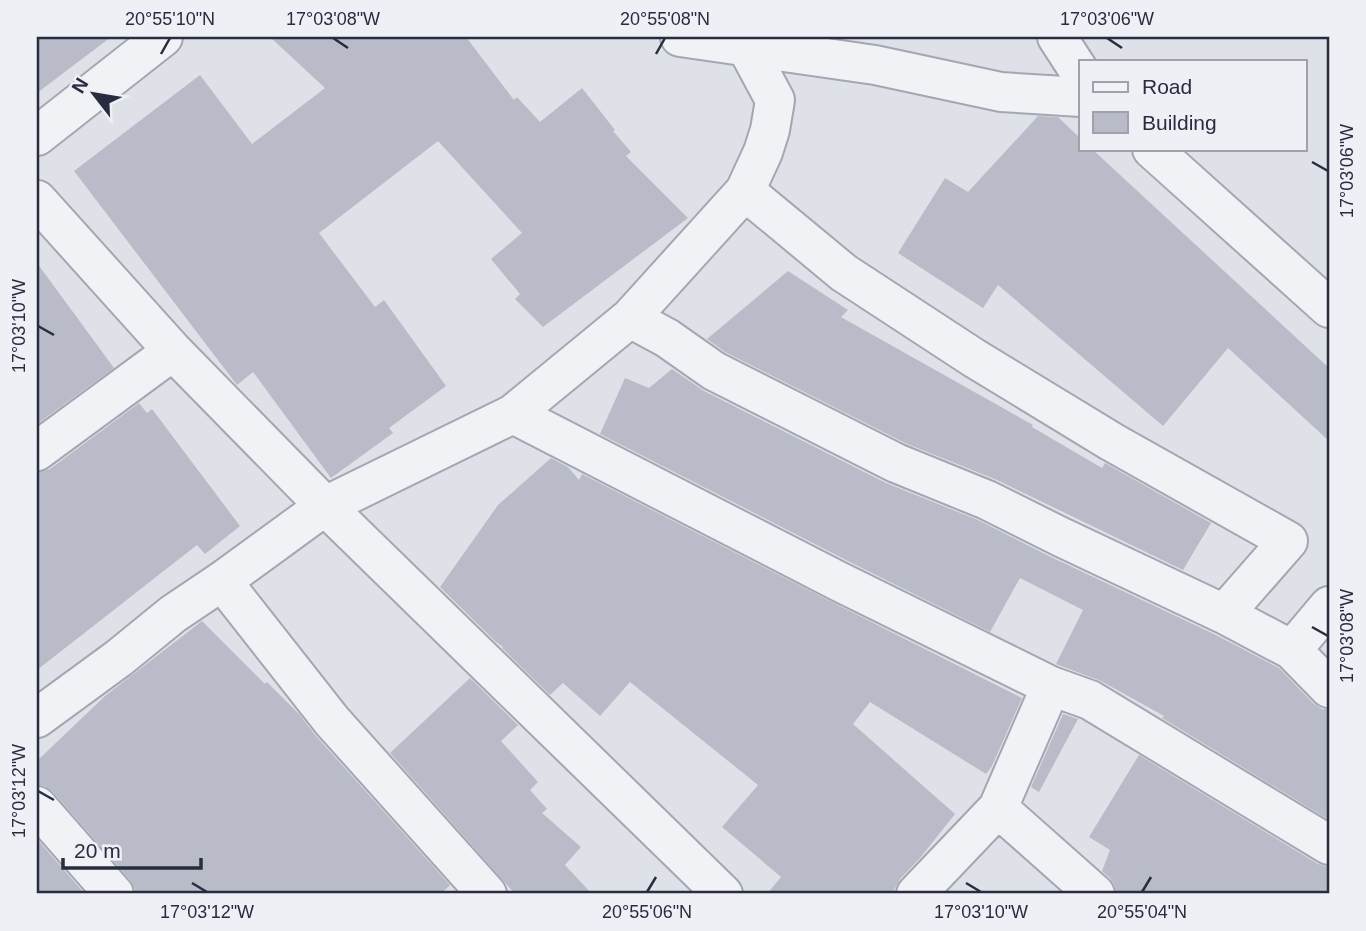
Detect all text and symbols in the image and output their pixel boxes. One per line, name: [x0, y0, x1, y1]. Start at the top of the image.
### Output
text: 20°55'10"N: [125, 9, 215, 29]
text: 17°03'08"W: [286, 9, 380, 29]
text: 20°55'08"N: [620, 9, 710, 29]
text: 17°03'06"W: [1060, 9, 1154, 29]
north arrow: [60, 60, 130, 130]
legend: [1079, 60, 1306, 150]
text: N: [67, 74, 92, 97]
text: Road: [1142, 75, 1192, 98]
text: Building: [1142, 111, 1217, 134]
text: 17°03'06"W: [1337, 124, 1357, 218]
text: 17°03'10"W: [9, 279, 29, 373]
text: 17°03'08"W: [1337, 589, 1357, 683]
text: 17°03'12"W: [9, 744, 29, 838]
scale bar: [63, 826, 201, 870]
text: 20 m: [74, 839, 121, 862]
text: 17°03'12"W: [160, 902, 254, 922]
text: 20°55'06"N: [602, 902, 692, 922]
text: 17°03'10"W: [934, 902, 1028, 922]
text: 20°55'04"N: [1097, 902, 1187, 922]

